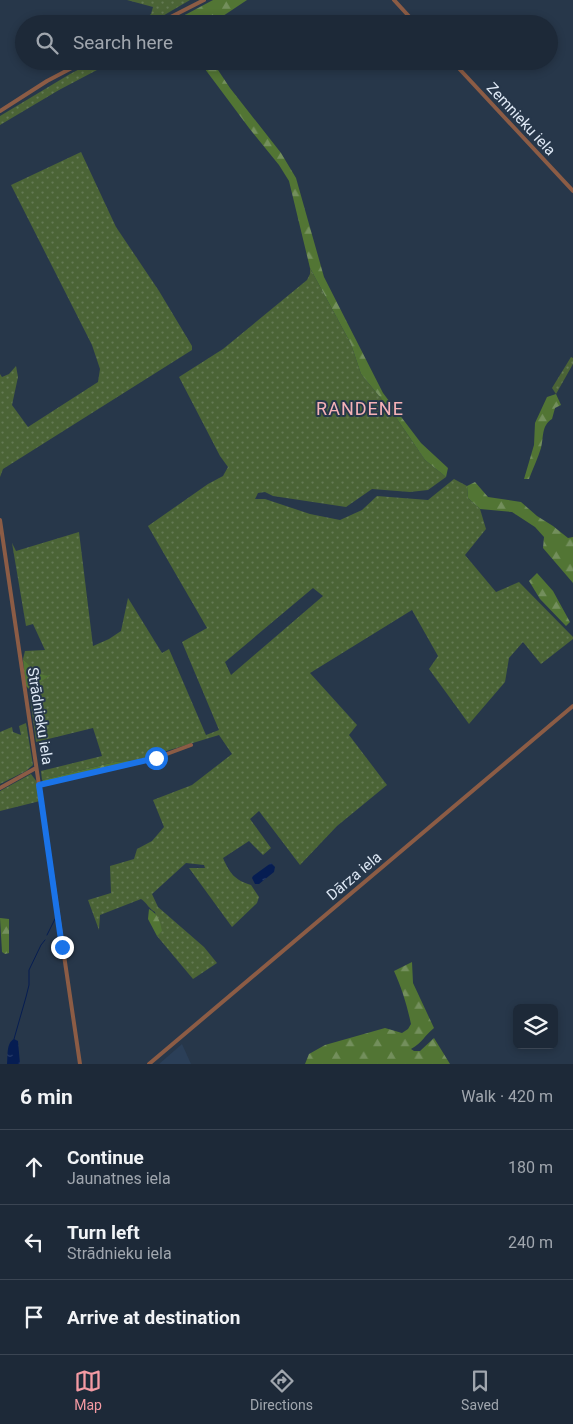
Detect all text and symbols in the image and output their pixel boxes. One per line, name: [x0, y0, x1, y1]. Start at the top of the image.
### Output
search box: [15, 15, 558, 70]
icon: search: [33, 29, 61, 57]
text: Search here: [73, 31, 173, 54]
street label: Zemnieku iela: [483, 79, 559, 159]
district label: RANDENE: [316, 398, 404, 419]
street label: Strādnieku iela: [23, 666, 57, 766]
route start: [145, 747, 168, 770]
street label: Dārza iela: [323, 848, 385, 904]
route end: [51, 936, 74, 959]
map controls: [513, 1004, 558, 1049]
button: layers: [513, 1004, 558, 1049]
text: 6 min: [20, 1085, 73, 1109]
text: Walk · 420 m: [461, 1087, 553, 1106]
text: Continue: [67, 1146, 144, 1169]
icon: ahead: [20, 1153, 48, 1181]
text: 180 m: [508, 1158, 553, 1177]
text: Jaunatnes iela: [67, 1169, 171, 1188]
text: Turn left: [67, 1221, 140, 1244]
icon: left: [20, 1228, 48, 1256]
text: 240 m: [508, 1233, 553, 1252]
text: Strādnieku iela: [67, 1244, 172, 1263]
icon: arrive: [20, 1303, 48, 1331]
text: Arrive at destination: [67, 1306, 240, 1329]
tab: Map: [74, 1367, 102, 1413]
tab: Directions: [250, 1367, 313, 1413]
tab: Saved: [461, 1367, 499, 1413]

